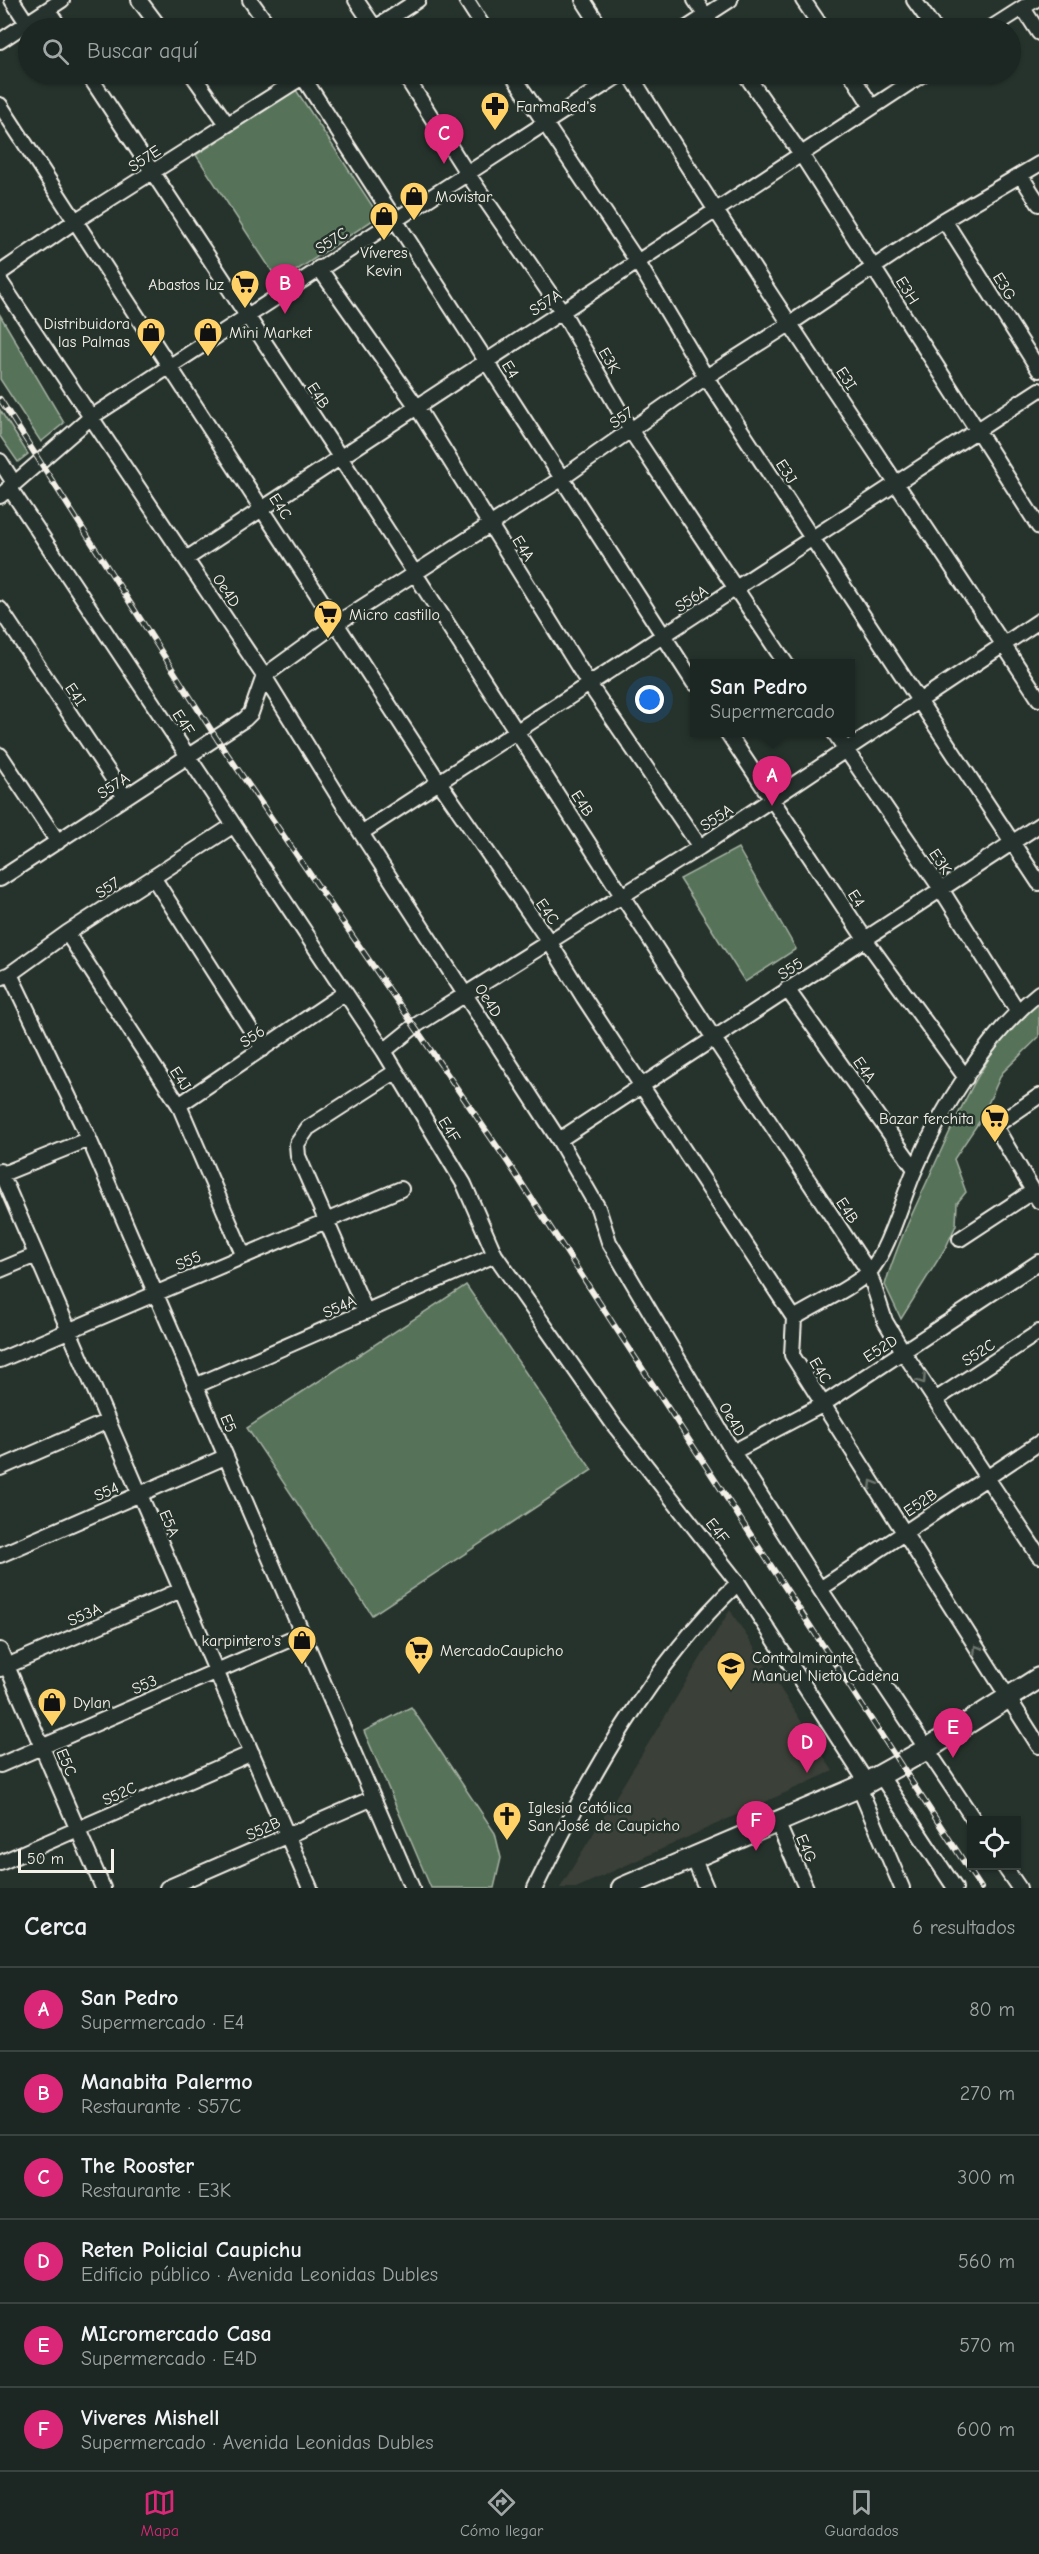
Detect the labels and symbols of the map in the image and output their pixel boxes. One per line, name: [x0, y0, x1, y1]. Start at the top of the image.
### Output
pharmacy icon: FarmaRed's: [479, 90, 511, 132]
place label: FarmaRed's: [516, 98, 596, 116]
pin: C: [424, 114, 464, 164]
street label: S57E: [125, 142, 164, 176]
shop icon: Movistar: [398, 180, 430, 222]
place label: Movistar: [435, 188, 493, 206]
shop icon: Víveres Kevin: [368, 200, 400, 242]
street label: S57C: [312, 224, 351, 258]
place label: Víveres Kevin: [360, 244, 408, 280]
pin: B: [266, 264, 304, 314]
supermarket icon: Abastos luz: [229, 268, 261, 310]
street label: E3G: [989, 269, 1020, 304]
street label: E3H: [892, 273, 923, 308]
place label: Abastos luz: [148, 276, 224, 294]
street label: S57A: [526, 286, 565, 320]
place label: Distribuidora las Palmas: [43, 315, 130, 351]
shop icon: Distribuidora las Palmas: [135, 316, 167, 358]
shop icon: Mini Market: [192, 316, 224, 358]
place label: Mini Market: [229, 324, 312, 342]
street label: E3K: [595, 344, 624, 377]
street label: E4: [498, 357, 522, 382]
street label: E3I: [832, 364, 860, 394]
street label: E4B: [303, 379, 333, 412]
street label: S57: [606, 403, 637, 432]
street label: E3J: [772, 456, 801, 487]
street label: E4C: [265, 490, 295, 523]
street label: E4A: [508, 532, 538, 565]
street label: Oe4D: [209, 571, 244, 611]
street label: S56A: [672, 582, 711, 616]
supermarket icon: Micro castillo: [312, 598, 344, 640]
place label: Micro castillo: [349, 606, 440, 624]
street label: E4I: [61, 680, 89, 709]
your location: [635, 685, 664, 714]
street label: E4F: [168, 706, 198, 739]
pin: A: [752, 756, 792, 806]
street label: S57A: [94, 769, 133, 803]
street label: E4B: [567, 787, 597, 820]
street label: S55A: [697, 801, 736, 835]
street label: E3K: [925, 845, 955, 878]
street label: S57: [92, 873, 123, 902]
street label: E4: [844, 886, 868, 911]
street label: E4C: [532, 895, 562, 928]
street label: S55: [775, 954, 806, 984]
street label: Oe4D: [471, 980, 506, 1021]
street label: S56: [237, 1022, 268, 1052]
street label: E4A: [849, 1053, 879, 1086]
street label: E4J: [166, 1063, 194, 1094]
supermarket icon: Bazar ferchita: [979, 1102, 1011, 1144]
place label: Bazar ferchita: [879, 1110, 974, 1128]
street label: E4F: [434, 1113, 464, 1146]
street label: E4B: [832, 1194, 862, 1227]
street label: S55: [173, 1247, 204, 1274]
street label: S54A: [320, 1292, 359, 1322]
street label: E52D: [860, 1331, 901, 1366]
street label: S52C: [959, 1335, 999, 1370]
street label: E4C: [805, 1354, 835, 1387]
one-way arrow: [915, 1373, 926, 1384]
street label: Oe4D: [715, 1399, 749, 1440]
street label: E5: [216, 1411, 240, 1435]
street label: S54: [91, 1479, 122, 1505]
one-way arrow: [868, 1480, 880, 1490]
street label: E52B: [900, 1485, 941, 1521]
street label: E5A: [155, 1507, 183, 1540]
street label: E4F: [702, 1515, 733, 1547]
street label: S53A: [65, 1600, 104, 1630]
shop icon: karpintero's: [286, 1624, 318, 1666]
place label: karpintero's: [202, 1632, 281, 1650]
supermarket icon: MercadoCaupicho: [403, 1634, 435, 1676]
place label: MercadoCaupicho: [440, 1642, 563, 1660]
one-way arrow: [972, 1645, 984, 1655]
place label: Contralmirante Manuel Nieto Cadena: [752, 1649, 899, 1685]
school or university icon: Contralmirante Manuel Nieto Cadena: [715, 1650, 747, 1692]
street label: S53: [129, 1671, 160, 1698]
shop icon: Dylan: [36, 1686, 68, 1728]
place label: Dylan: [73, 1694, 111, 1712]
pin: E: [934, 1708, 972, 1758]
pin: D: [788, 1724, 826, 1773]
street label: E5C: [52, 1746, 80, 1779]
street label: S52C: [99, 1778, 140, 1809]
place label: Iglesia Católica San José de Caupicho: [528, 1799, 680, 1835]
church icon: Iglesia Católica San José de Caupicho: [491, 1800, 523, 1842]
pin: F: [736, 1802, 776, 1851]
street label: S52B: [243, 1813, 283, 1844]
street label: E4G: [792, 1832, 820, 1865]
scale bar: [18, 1846, 114, 1874]

